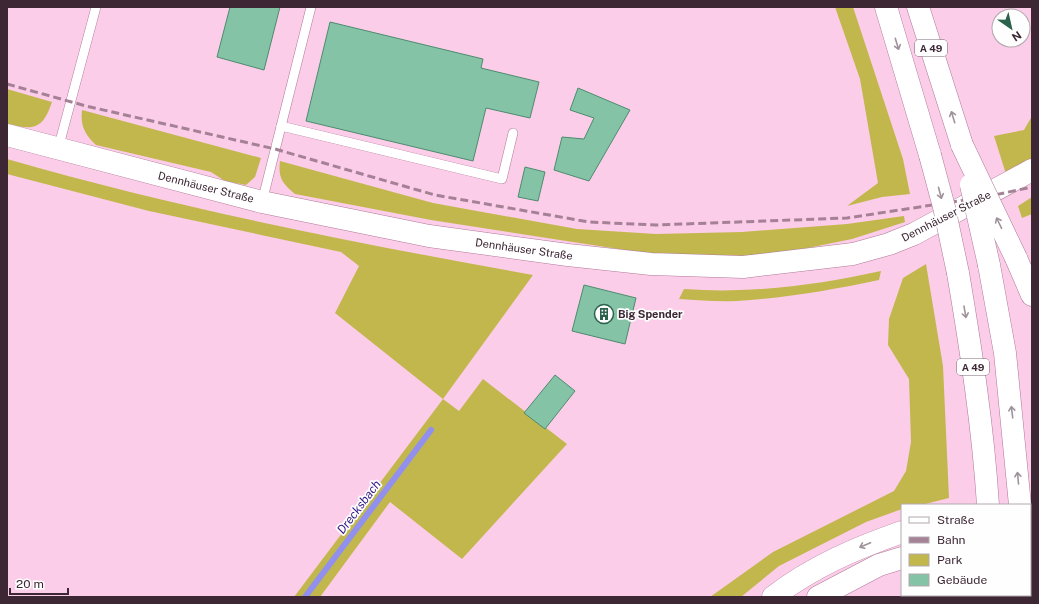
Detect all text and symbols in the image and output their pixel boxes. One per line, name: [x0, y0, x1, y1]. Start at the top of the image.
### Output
north arrow: [991, 8, 1031, 48]
text: N: [1010, 29, 1024, 44]
one-way arrow: [894, 38, 901, 51]
road number: A 49: [915, 40, 947, 56]
one-way arrow: [949, 111, 956, 124]
street label: Dennhäuser Straße: [157, 169, 255, 205]
one-way arrow: [937, 186, 944, 199]
street label: Dennhäuser Straße: [899, 188, 993, 244]
one-way arrow: [995, 218, 1002, 230]
street label: Dennhäuser Straße: [474, 236, 574, 262]
building icon: Big Spender: [593, 303, 615, 325]
one-way arrow: [961, 305, 969, 318]
place label: Big Spender: [618, 308, 683, 320]
road number: A 49: [957, 359, 989, 375]
one-way arrow: [1008, 406, 1015, 419]
one-way arrow: [1014, 472, 1021, 485]
water label: Drecksbach: [334, 477, 384, 537]
legend: [901, 504, 1031, 596]
text: Straße: [937, 513, 975, 527]
text: Bahn: [937, 533, 966, 547]
one-way arrow: [860, 542, 872, 549]
text: Park: [937, 553, 963, 567]
scale bar: [10, 570, 68, 596]
text: Gebäude: [937, 573, 987, 587]
text: 20 m: [16, 577, 44, 591]

